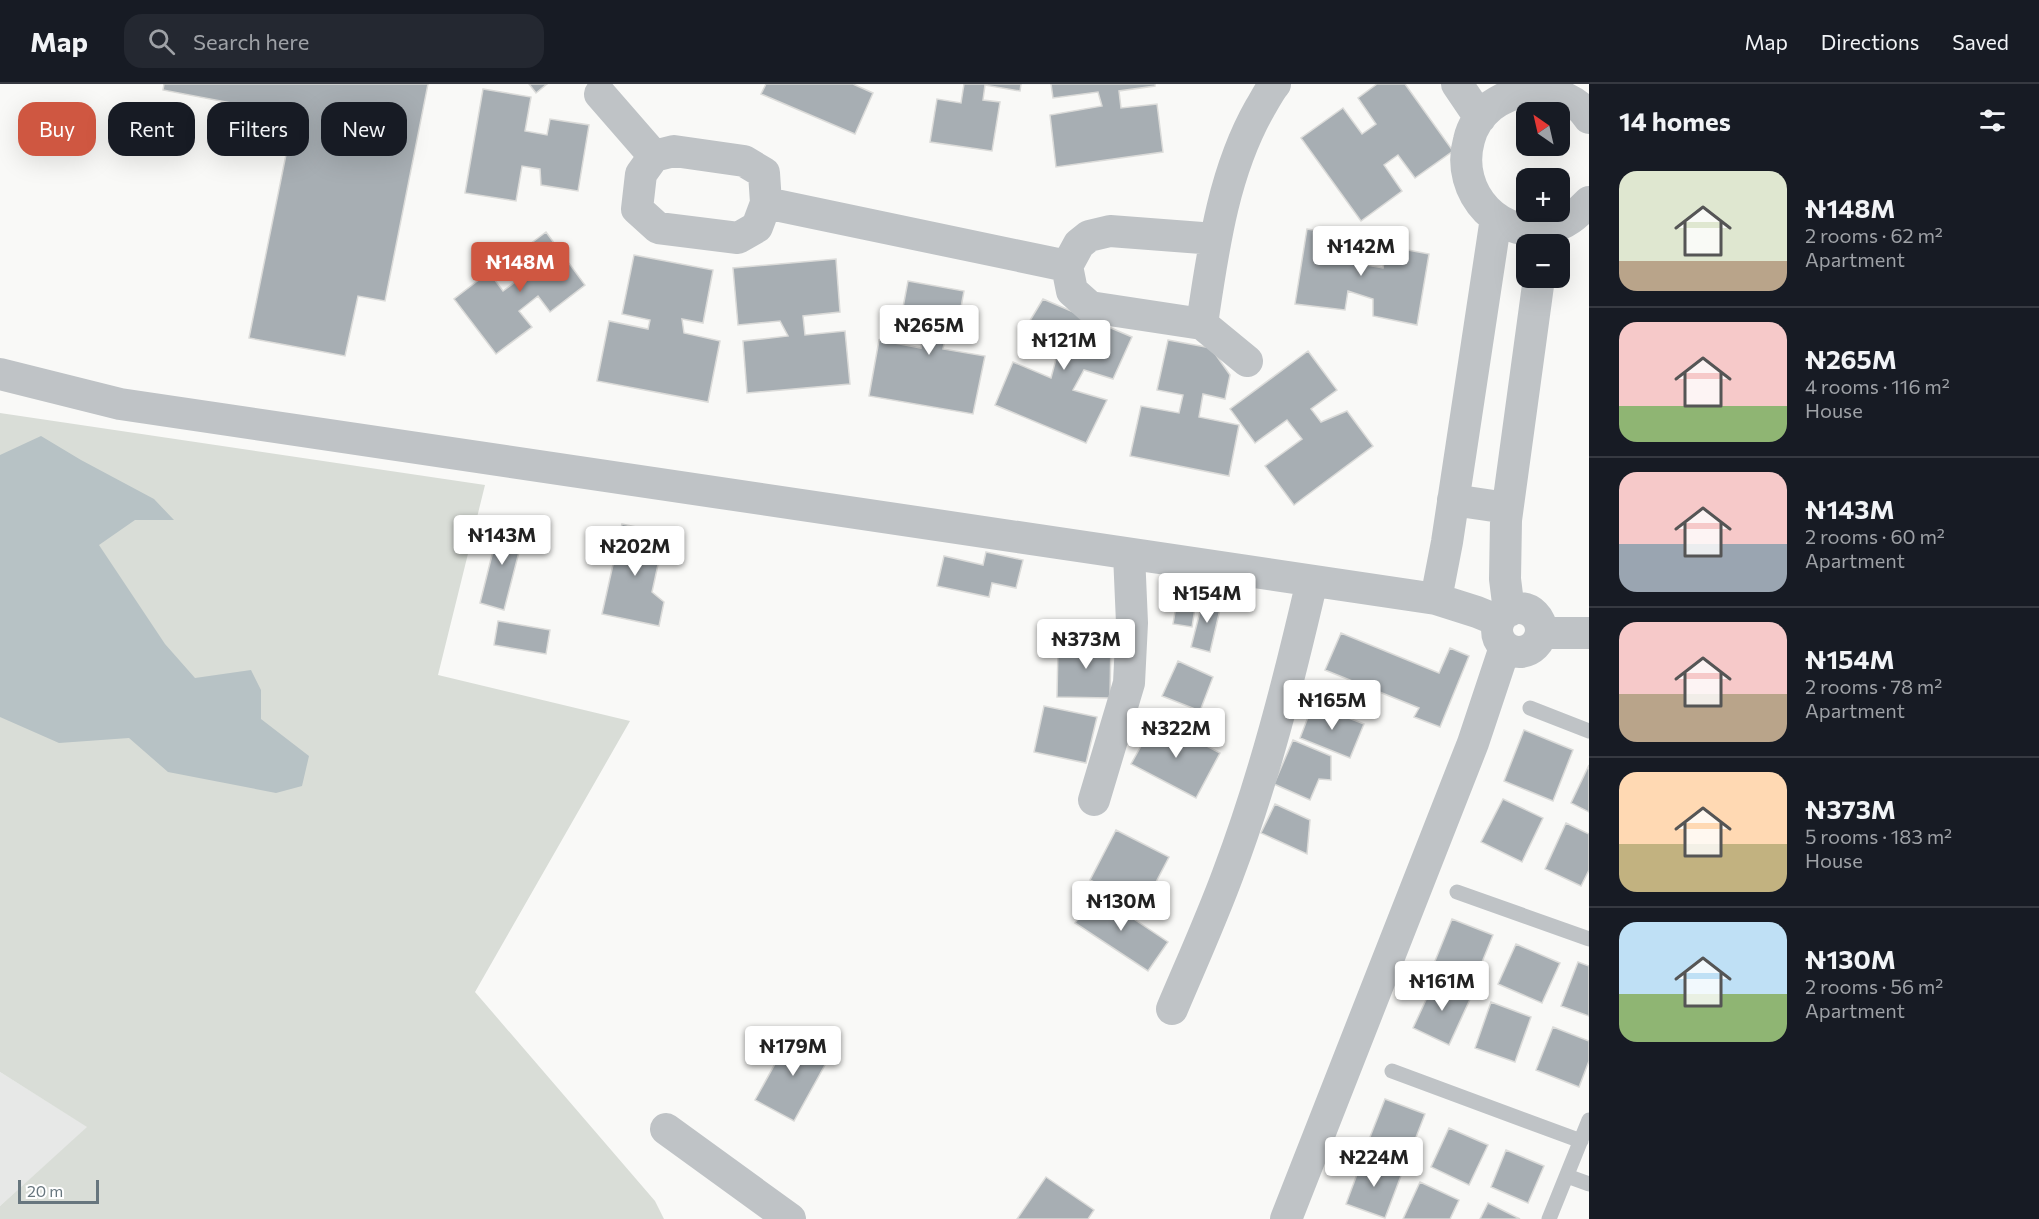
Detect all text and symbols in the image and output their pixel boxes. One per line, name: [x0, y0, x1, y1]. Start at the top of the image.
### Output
search box: [124, 14, 544, 68]
text: Map: [30, 24, 88, 58]
icon: search: [145, 25, 178, 58]
text: Search here: [193, 28, 309, 55]
text: Map: [1745, 29, 1788, 54]
text: Directions: [1821, 29, 1919, 54]
text: Saved: [1952, 29, 2009, 54]
chip: Buy: [18, 102, 96, 156]
chip: Rent: [108, 102, 195, 156]
chip: Filters: [207, 102, 309, 156]
chip: New: [321, 102, 407, 156]
north arrow: [1516, 102, 1570, 156]
map controls: [1516, 102, 1570, 288]
icon: filters: [1976, 104, 2009, 137]
text: 14 homes: [1619, 105, 1731, 136]
button: +: [1516, 168, 1570, 222]
text: ₦148M: [1805, 192, 1895, 223]
icon: home: [1667, 195, 1739, 267]
text: 2 rooms · 62 m²: [1805, 223, 1943, 247]
pin: ₦142M: [1319, 226, 1403, 277]
text: ₦142M: [1327, 233, 1395, 257]
button: −: [1516, 234, 1570, 288]
pin: ₦148M: [478, 242, 562, 293]
text: Apartment: [1805, 247, 1905, 271]
text: ₦148M: [485, 249, 555, 273]
pin: ₦265M: [887, 305, 971, 356]
text: ₦265M: [894, 312, 964, 336]
pin: ₦121M: [1022, 320, 1106, 371]
text: ₦121M: [1031, 327, 1097, 351]
text: ₦265M: [1805, 343, 1897, 374]
icon: home: [1667, 346, 1739, 418]
text: 4 rooms · 116 m²: [1805, 374, 1950, 398]
text: House: [1805, 398, 1863, 422]
text: ₦143M: [1805, 493, 1894, 524]
icon: home: [1667, 496, 1739, 568]
pin: ₦143M: [460, 515, 544, 566]
text: ₦143M: [468, 522, 536, 546]
text: 2 rooms · 60 m²: [1805, 524, 1945, 548]
pin: ₦202M: [593, 526, 677, 577]
text: ₦202M: [599, 533, 671, 557]
text: Apartment: [1805, 548, 1905, 572]
pin: ₦154M: [1165, 573, 1249, 624]
text: ₦154M: [1173, 580, 1241, 604]
pin: ₦373M: [1044, 619, 1128, 670]
text: ₦373M: [1051, 626, 1121, 650]
text: ₦154M: [1805, 643, 1894, 674]
icon: home: [1667, 646, 1739, 718]
text: 2 rooms · 78 m²: [1805, 674, 1942, 698]
pin: ₦165M: [1290, 680, 1374, 731]
text: ₦165M: [1298, 687, 1366, 711]
text: Apartment: [1805, 698, 1905, 722]
pin: ₦322M: [1134, 708, 1218, 759]
text: ₦322M: [1141, 715, 1211, 739]
text: ₦373M: [1805, 793, 1896, 824]
icon: home: [1667, 796, 1739, 868]
text: 5 rooms · 183 m²: [1805, 824, 1952, 848]
text: House: [1805, 848, 1863, 872]
pin: ₦130M: [1079, 881, 1163, 932]
text: ₦130M: [1086, 888, 1156, 912]
text: ₦130M: [1805, 943, 1896, 974]
icon: home: [1667, 946, 1739, 1018]
pin: ₦161M: [1400, 961, 1484, 1012]
text: ₦161M: [1409, 968, 1475, 992]
text: 2 rooms · 56 m²: [1805, 974, 1943, 998]
text: Apartment: [1805, 998, 1905, 1022]
pin: ₦179M: [751, 1026, 835, 1077]
text: ₦179M: [759, 1033, 827, 1057]
pin: ₦224M: [1332, 1137, 1416, 1188]
text: ₦224M: [1339, 1144, 1409, 1168]
scale bar: [18, 1177, 99, 1204]
text: 20 m: [27, 1181, 63, 1200]

